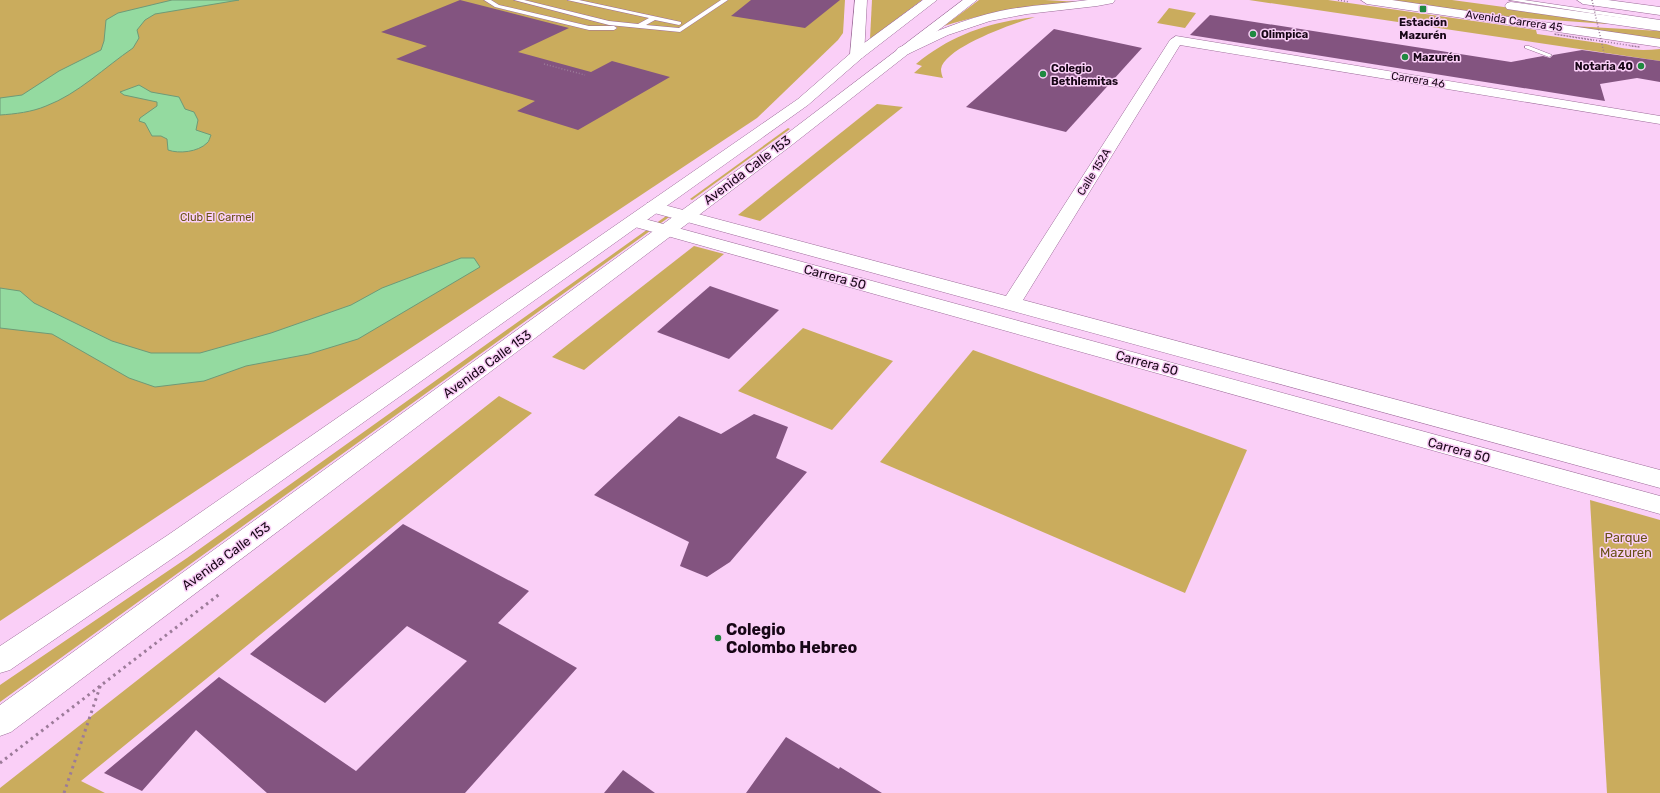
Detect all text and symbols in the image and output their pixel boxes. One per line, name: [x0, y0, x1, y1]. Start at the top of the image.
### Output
marker: Estación Mazurén: [1418, 4, 1428, 14]
street label: Avenida Carrera 45: [1465, 8, 1564, 34]
place label: Estación Mazurén: [1399, 16, 1447, 42]
place label: Olimpica: [1261, 28, 1308, 41]
marker: Olimpica: [1248, 29, 1258, 39]
place label: Mazurén: [1413, 51, 1460, 64]
marker: Mazurén: [1400, 52, 1410, 62]
place label: Notaria 40: [1575, 60, 1633, 73]
marker: Notaria 40: [1636, 61, 1646, 71]
place label: Colegio Bethlemitas: [1051, 62, 1118, 88]
marker: Colegio Bethlemitas: [1038, 69, 1048, 79]
street label: Carrera 46: [1390, 69, 1446, 91]
street label: Avenida Calle 153: [700, 132, 794, 208]
street label: Calle 152A: [1075, 146, 1114, 198]
park label: Club El Carmel: [180, 211, 254, 224]
street label: Carrera 50: [802, 261, 868, 293]
street label: Avenida Calle 153: [440, 327, 534, 401]
street label: Carrera 50: [1114, 347, 1180, 379]
street label: Carrera 50: [1426, 434, 1492, 466]
street label: Avenida Calle 153: [179, 519, 273, 593]
park label: Parque Mazuren: [1600, 530, 1652, 560]
place label: Colegio Colombo Hebreo: [726, 620, 858, 657]
marker: Colegio Colombo Hebreo: [713, 633, 723, 643]

